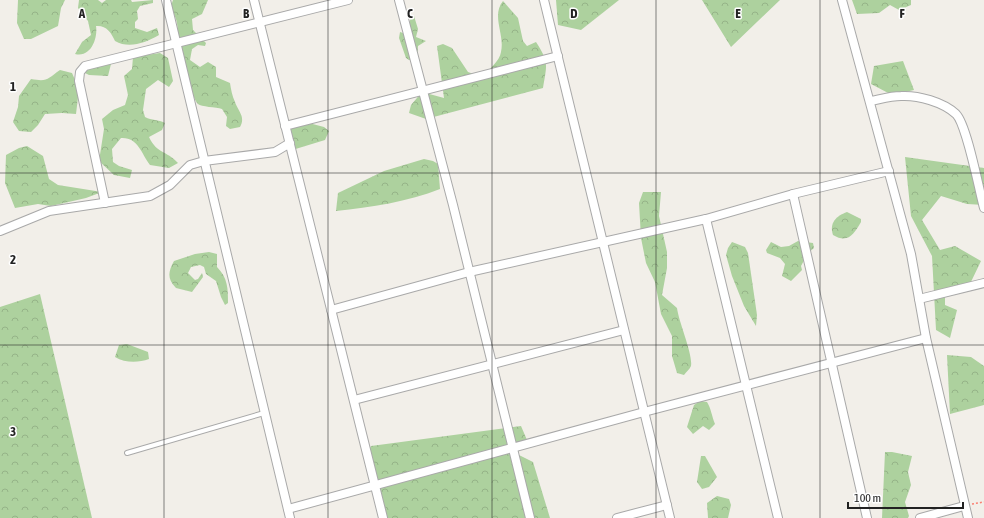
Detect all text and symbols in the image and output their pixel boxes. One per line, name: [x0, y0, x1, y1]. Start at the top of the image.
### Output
text: A: [78, 6, 86, 21]
text: B: [243, 6, 250, 21]
text: C: [407, 6, 413, 21]
text: D: [570, 6, 578, 21]
text: E: [735, 6, 741, 21]
text: F: [899, 6, 905, 21]
text: 1: [10, 79, 16, 94]
text: 2: [10, 252, 16, 267]
text: 3: [10, 424, 16, 439]
scale bar: [848, 484, 963, 510]
text: 100 m: [854, 491, 881, 505]

